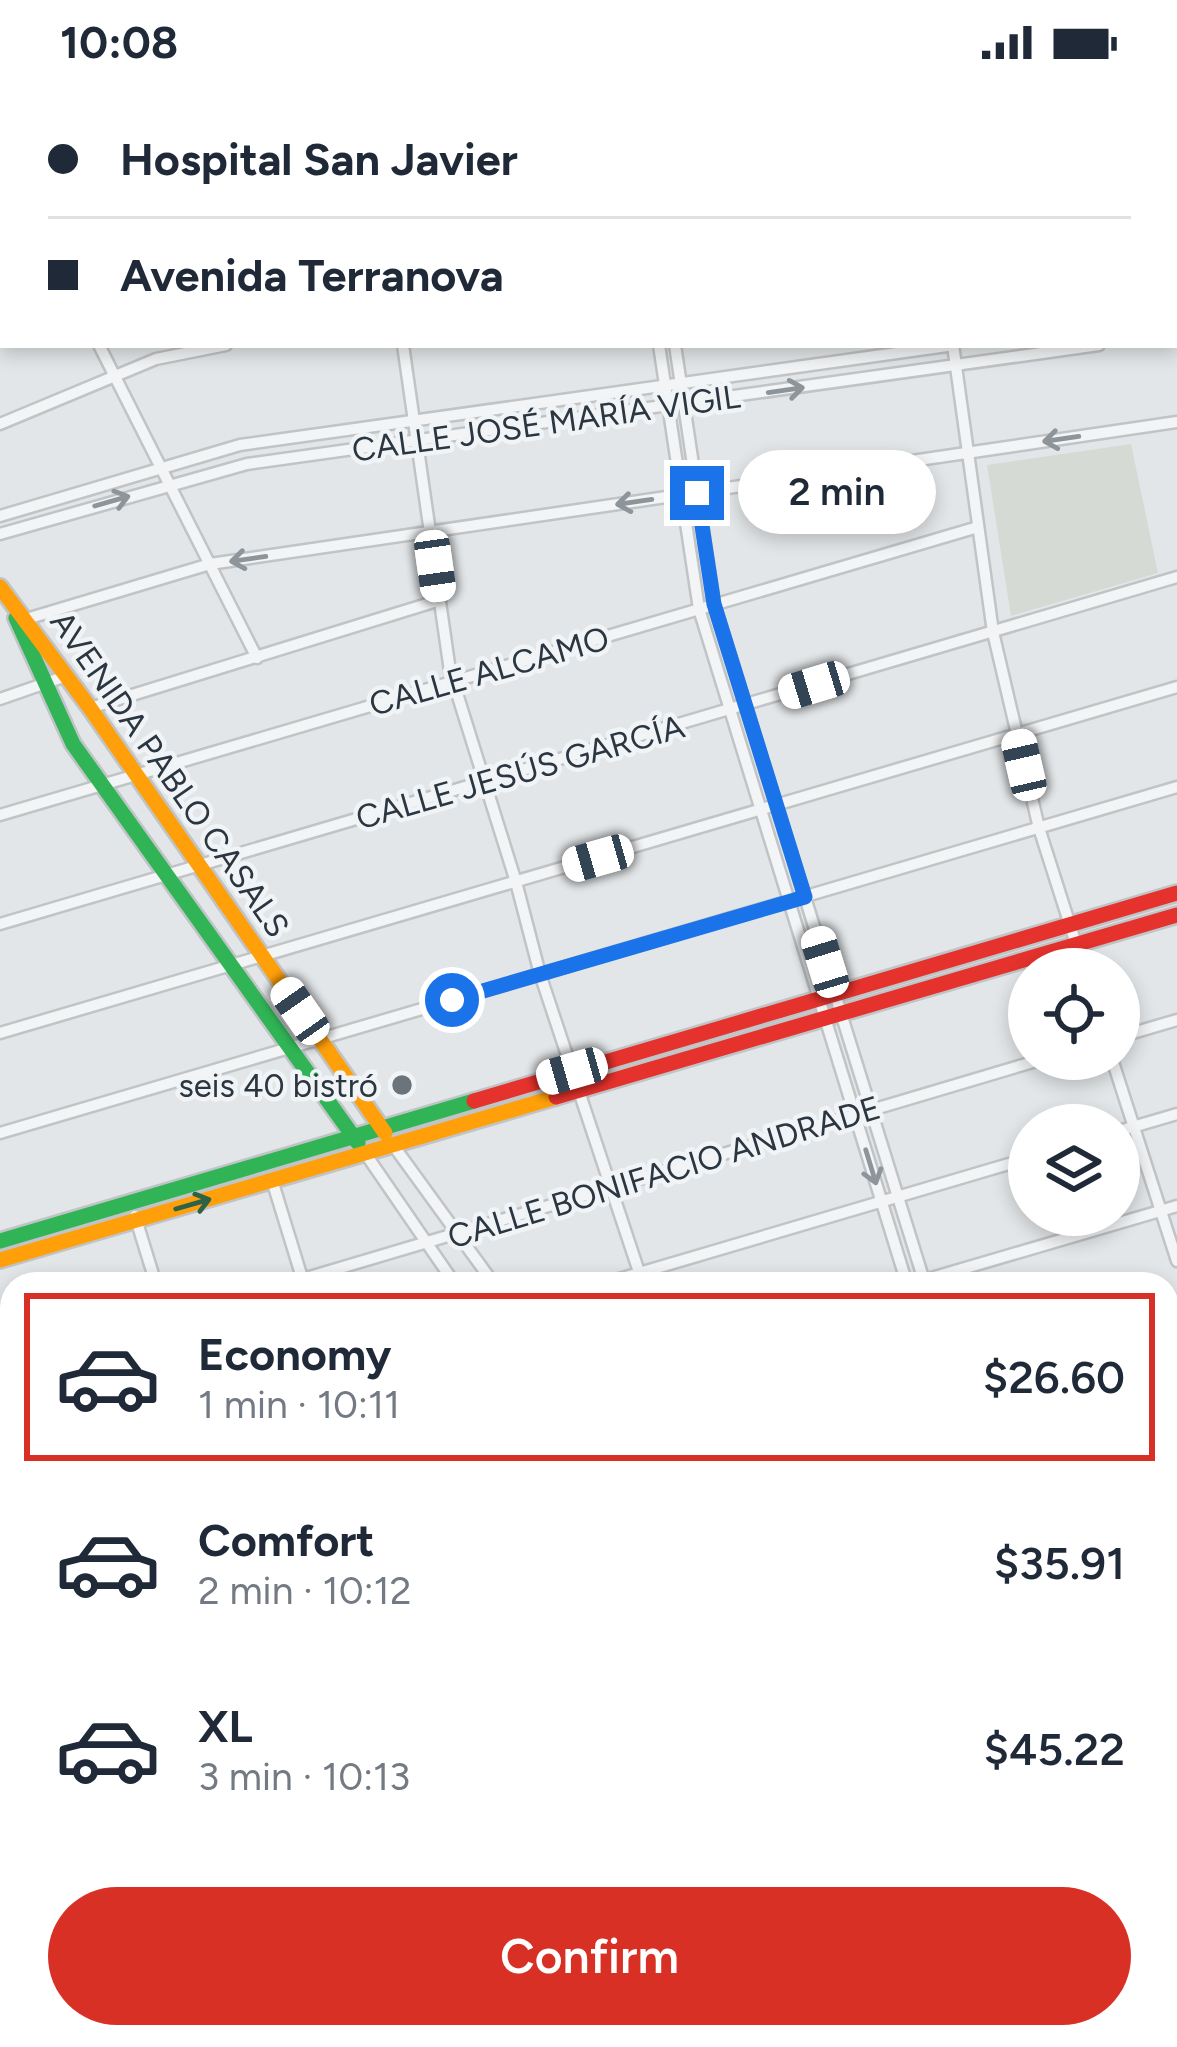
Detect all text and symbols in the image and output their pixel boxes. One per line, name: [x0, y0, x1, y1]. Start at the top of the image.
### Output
text: 10:08: [60, 15, 178, 69]
text: Hospital San Javier: [120, 132, 518, 186]
text: Avenida Terranova: [120, 248, 504, 302]
street label: CALLE JOSÉ MARÍA VIGIL: [349, 376, 743, 470]
one-way arrow: [766, 378, 805, 401]
one-way arrow: [1042, 428, 1081, 451]
callout: 2 min: [739, 451, 937, 535]
route end: [670, 466, 724, 520]
text: 2 min: [788, 468, 886, 515]
one-way arrow: [93, 489, 131, 511]
one-way arrow: [615, 491, 654, 514]
car: [412, 528, 458, 604]
one-way arrow: [229, 548, 268, 571]
street label: AVENIDA PABLO CASALS: [42, 603, 298, 945]
street label: CALLE ALCAMO: [365, 618, 613, 724]
car: [774, 657, 854, 713]
street label: CALLE JESÚS GARCÍA: [351, 706, 689, 838]
car: [998, 726, 1050, 804]
car: [558, 831, 638, 885]
car: [797, 922, 853, 1002]
map controls: [1008, 948, 1140, 1236]
button: locate: [1008, 948, 1140, 1080]
car: [265, 971, 335, 1051]
route start: [425, 973, 479, 1027]
car: [532, 1044, 612, 1098]
place label: seis 40 bistró: [178, 1066, 378, 1105]
marker: seis 40 bistró: [389, 1072, 415, 1098]
street label: CALLE BONIFACIO ANDRADE: [443, 1088, 885, 1256]
button: layers: [1008, 1104, 1140, 1236]
one-way arrow: [861, 1147, 883, 1185]
one-way arrow: [173, 1191, 211, 1213]
icon: car: [54, 1323, 162, 1431]
text: Economy: [198, 1327, 391, 1381]
text: $26.60: [983, 1350, 1125, 1404]
text: 1 min · 10:11: [198, 1381, 400, 1428]
icon: car: [54, 1509, 162, 1617]
text: Comfort: [198, 1513, 374, 1567]
text: $35.91: [994, 1536, 1125, 1590]
text: 2 min · 10:12: [198, 1567, 412, 1614]
icon: car: [54, 1695, 162, 1803]
text: XL: [198, 1699, 253, 1753]
text: $45.22: [984, 1722, 1125, 1776]
text: 3 min · 10:13: [198, 1753, 410, 1800]
button: Confirm: [48, 1887, 1131, 2025]

